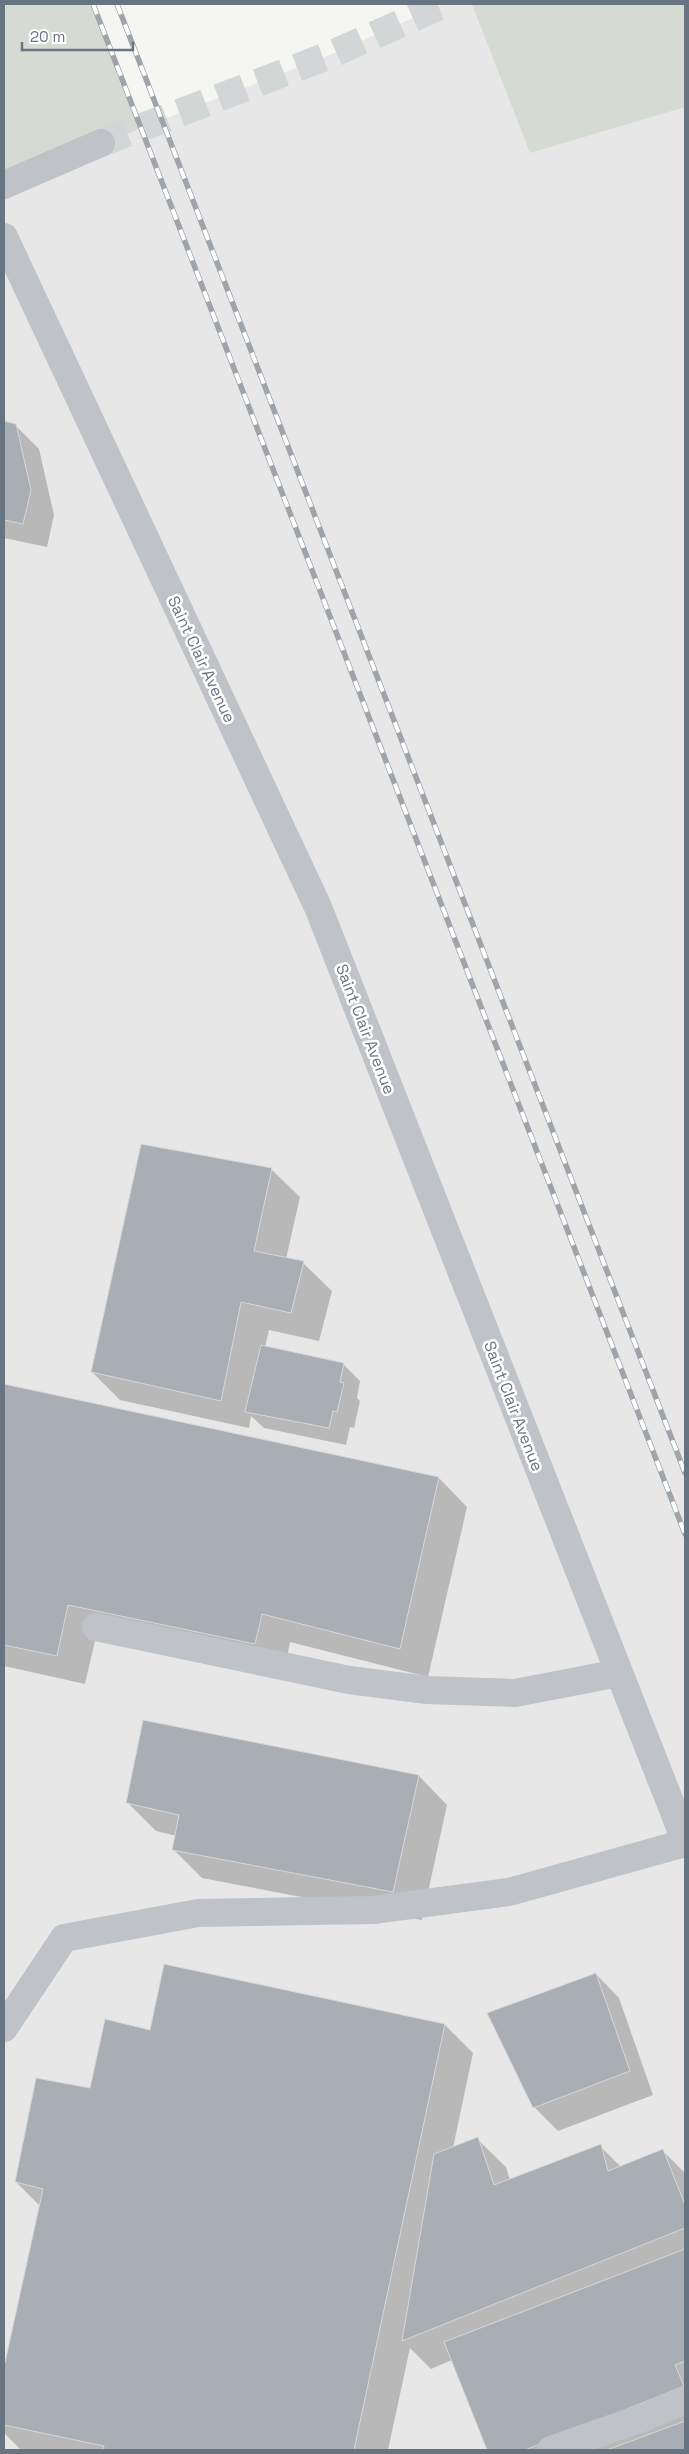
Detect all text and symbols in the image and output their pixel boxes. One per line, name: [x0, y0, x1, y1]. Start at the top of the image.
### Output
scale bar: [22, 20, 134, 52]
text: 20 m: [30, 27, 65, 46]
street label: Saint Clair Avenue: [163, 592, 240, 726]
street label: Saint Clair Avenue: [331, 961, 400, 1097]
street label: Saint Clair Avenue: [479, 1338, 548, 1474]

